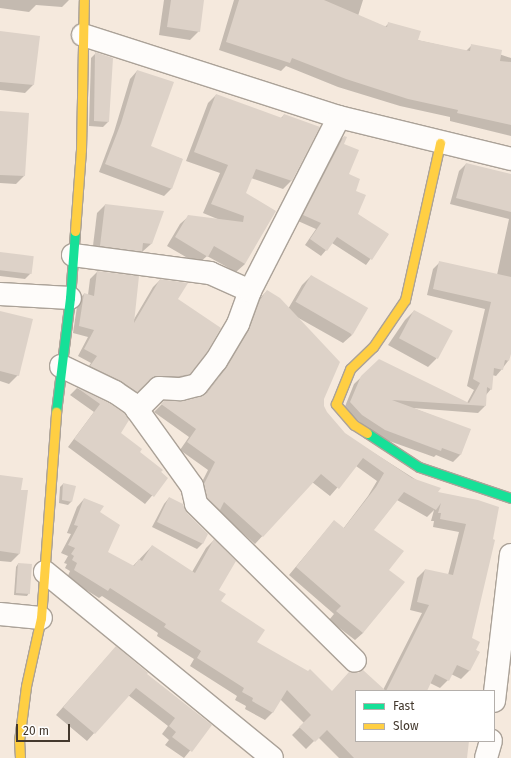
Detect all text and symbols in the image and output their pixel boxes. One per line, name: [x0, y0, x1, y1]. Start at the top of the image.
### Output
legend: [355, 690, 495, 742]
text: Fast: [393, 699, 415, 713]
scale bar: [18, 716, 72, 742]
text: Slow: [393, 719, 419, 733]
text: 20 m: [23, 724, 49, 738]

